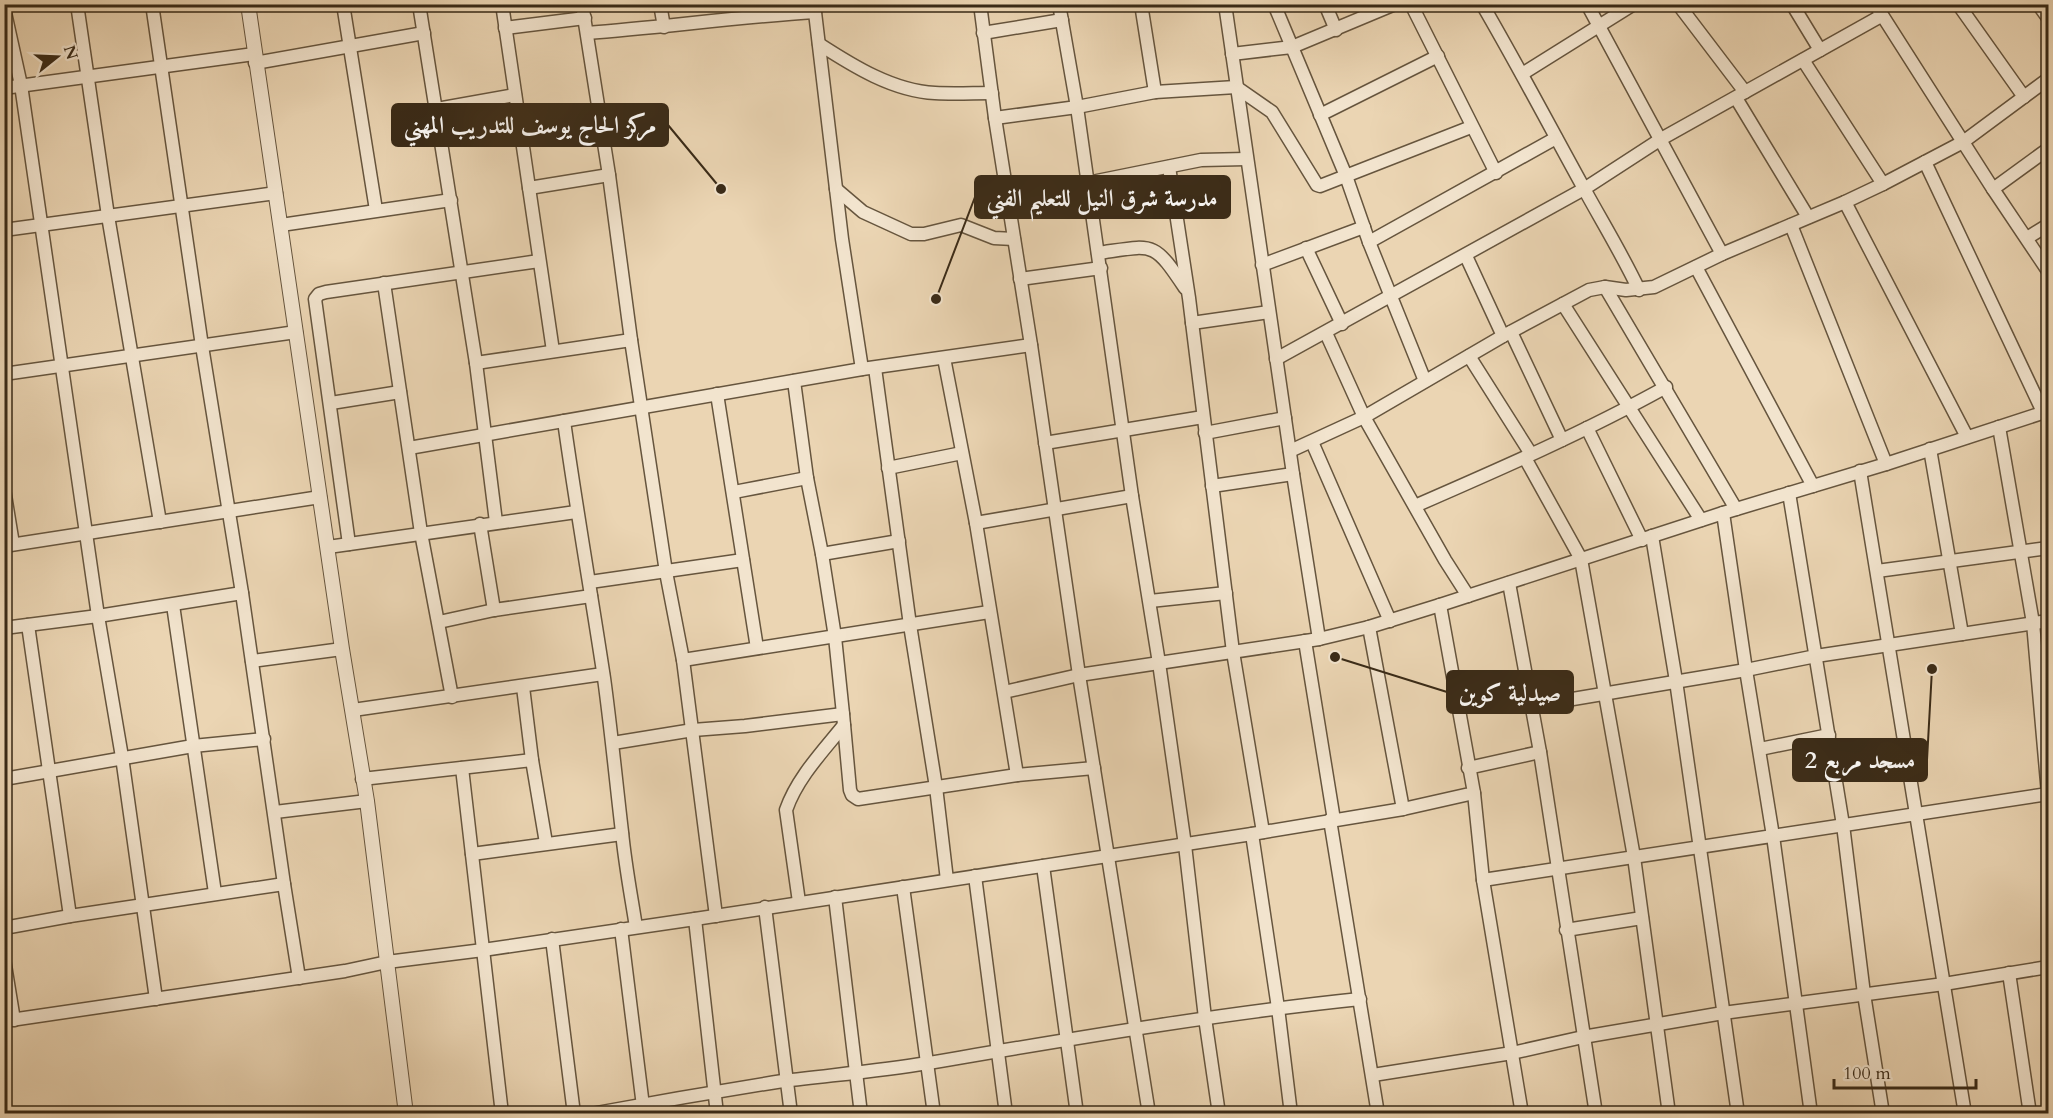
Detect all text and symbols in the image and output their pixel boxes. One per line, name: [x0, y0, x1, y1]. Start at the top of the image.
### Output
north arrow: [27, 27, 87, 87]
text: N: [58, 43, 83, 63]
callout: مركز الحاج يوسف للتدريب المهني: [392, 104, 668, 146]
text: مركز الحاج يوسف للتدريب المهني: [404, 109, 656, 147]
callout: مدرسة شرق النيل للتعليم الفني: [975, 176, 1230, 218]
text: مدرسة شرق النيل للتعليم الفني: [986, 182, 1218, 222]
callout: صيدلية كوين: [1447, 671, 1573, 713]
text: صيدلية كوين: [1459, 677, 1561, 710]
callout: مسجد مربع 2: [1793, 739, 1927, 781]
text: مسجد مربع 2: [1805, 744, 1915, 782]
scale bar: [1834, 1052, 1976, 1090]
text: 100 m: [1843, 1061, 1891, 1086]

